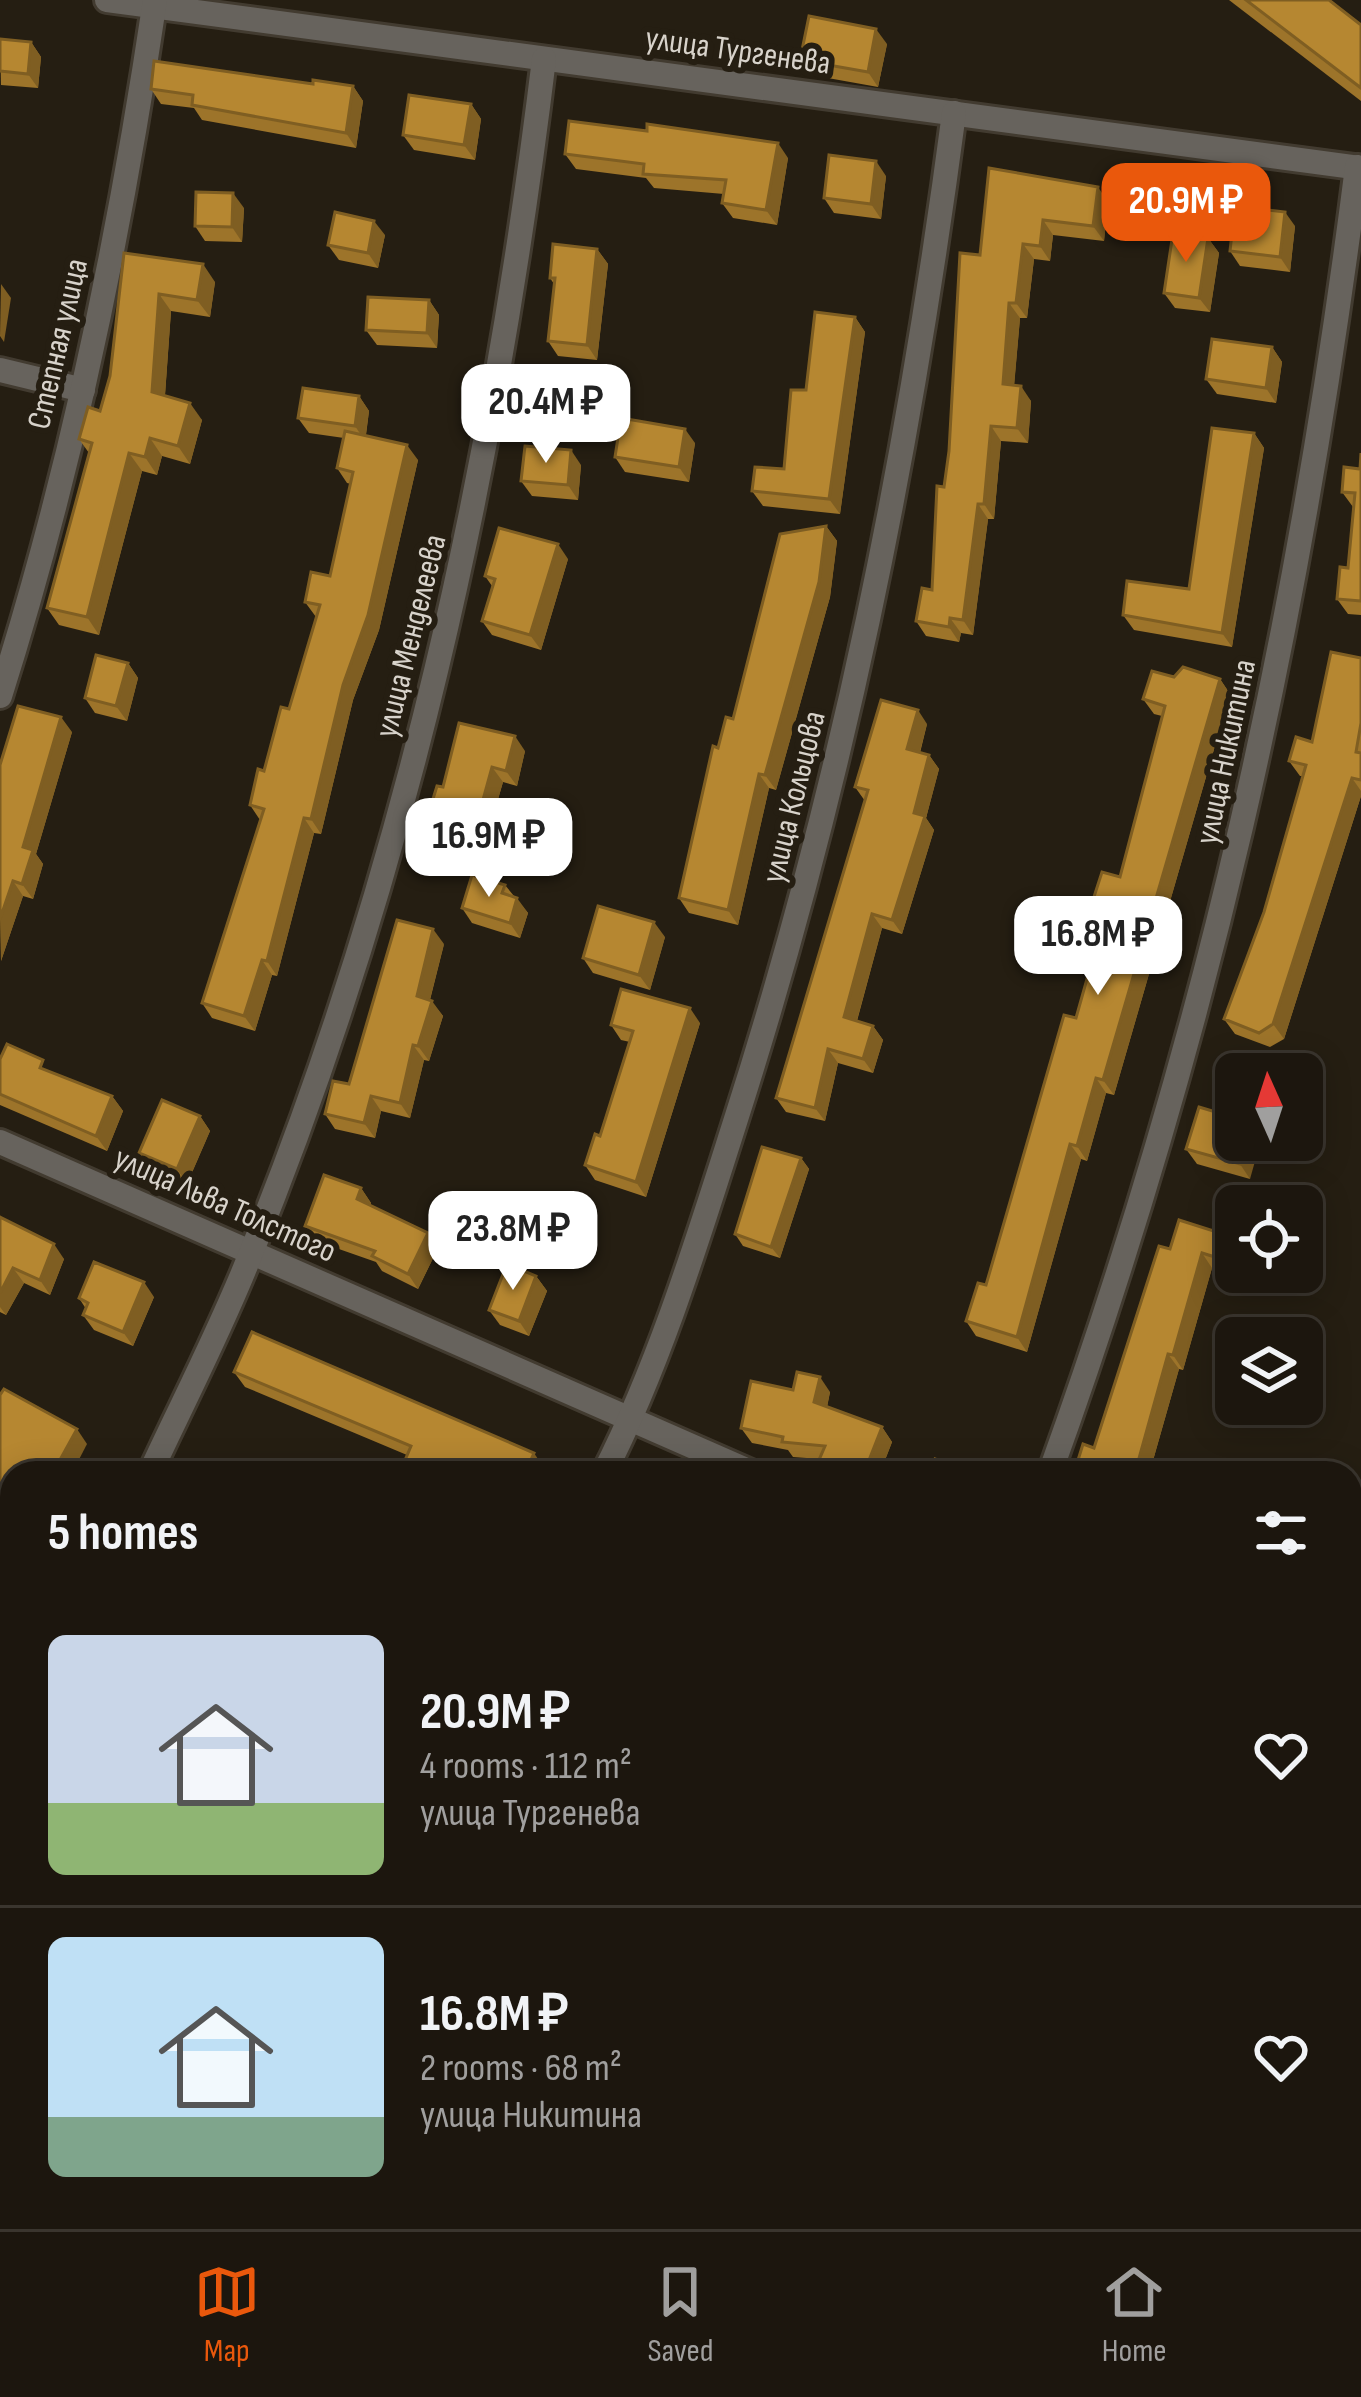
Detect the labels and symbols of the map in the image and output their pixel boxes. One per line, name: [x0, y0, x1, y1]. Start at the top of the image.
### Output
street label: улица Тургенева: [643, 18, 833, 84]
pin: 20.9M ₽: [1075, 163, 1297, 265]
street label: Степная улица: [19, 255, 97, 433]
pin: 20.4M ₽: [435, 364, 657, 466]
street label: улица Менделеева: [366, 530, 456, 742]
street label: улица Никитина: [1187, 656, 1265, 848]
street label: улица Кольцова: [753, 707, 835, 887]
pin: 16.9M ₽: [378, 798, 600, 900]
pin: 16.8M ₽: [987, 896, 1209, 998]
north arrow: [1215, 1053, 1323, 1161]
street label: улица Льва Толстого: [108, 1138, 342, 1272]
pin: 23.8M ₽: [402, 1191, 624, 1293]

